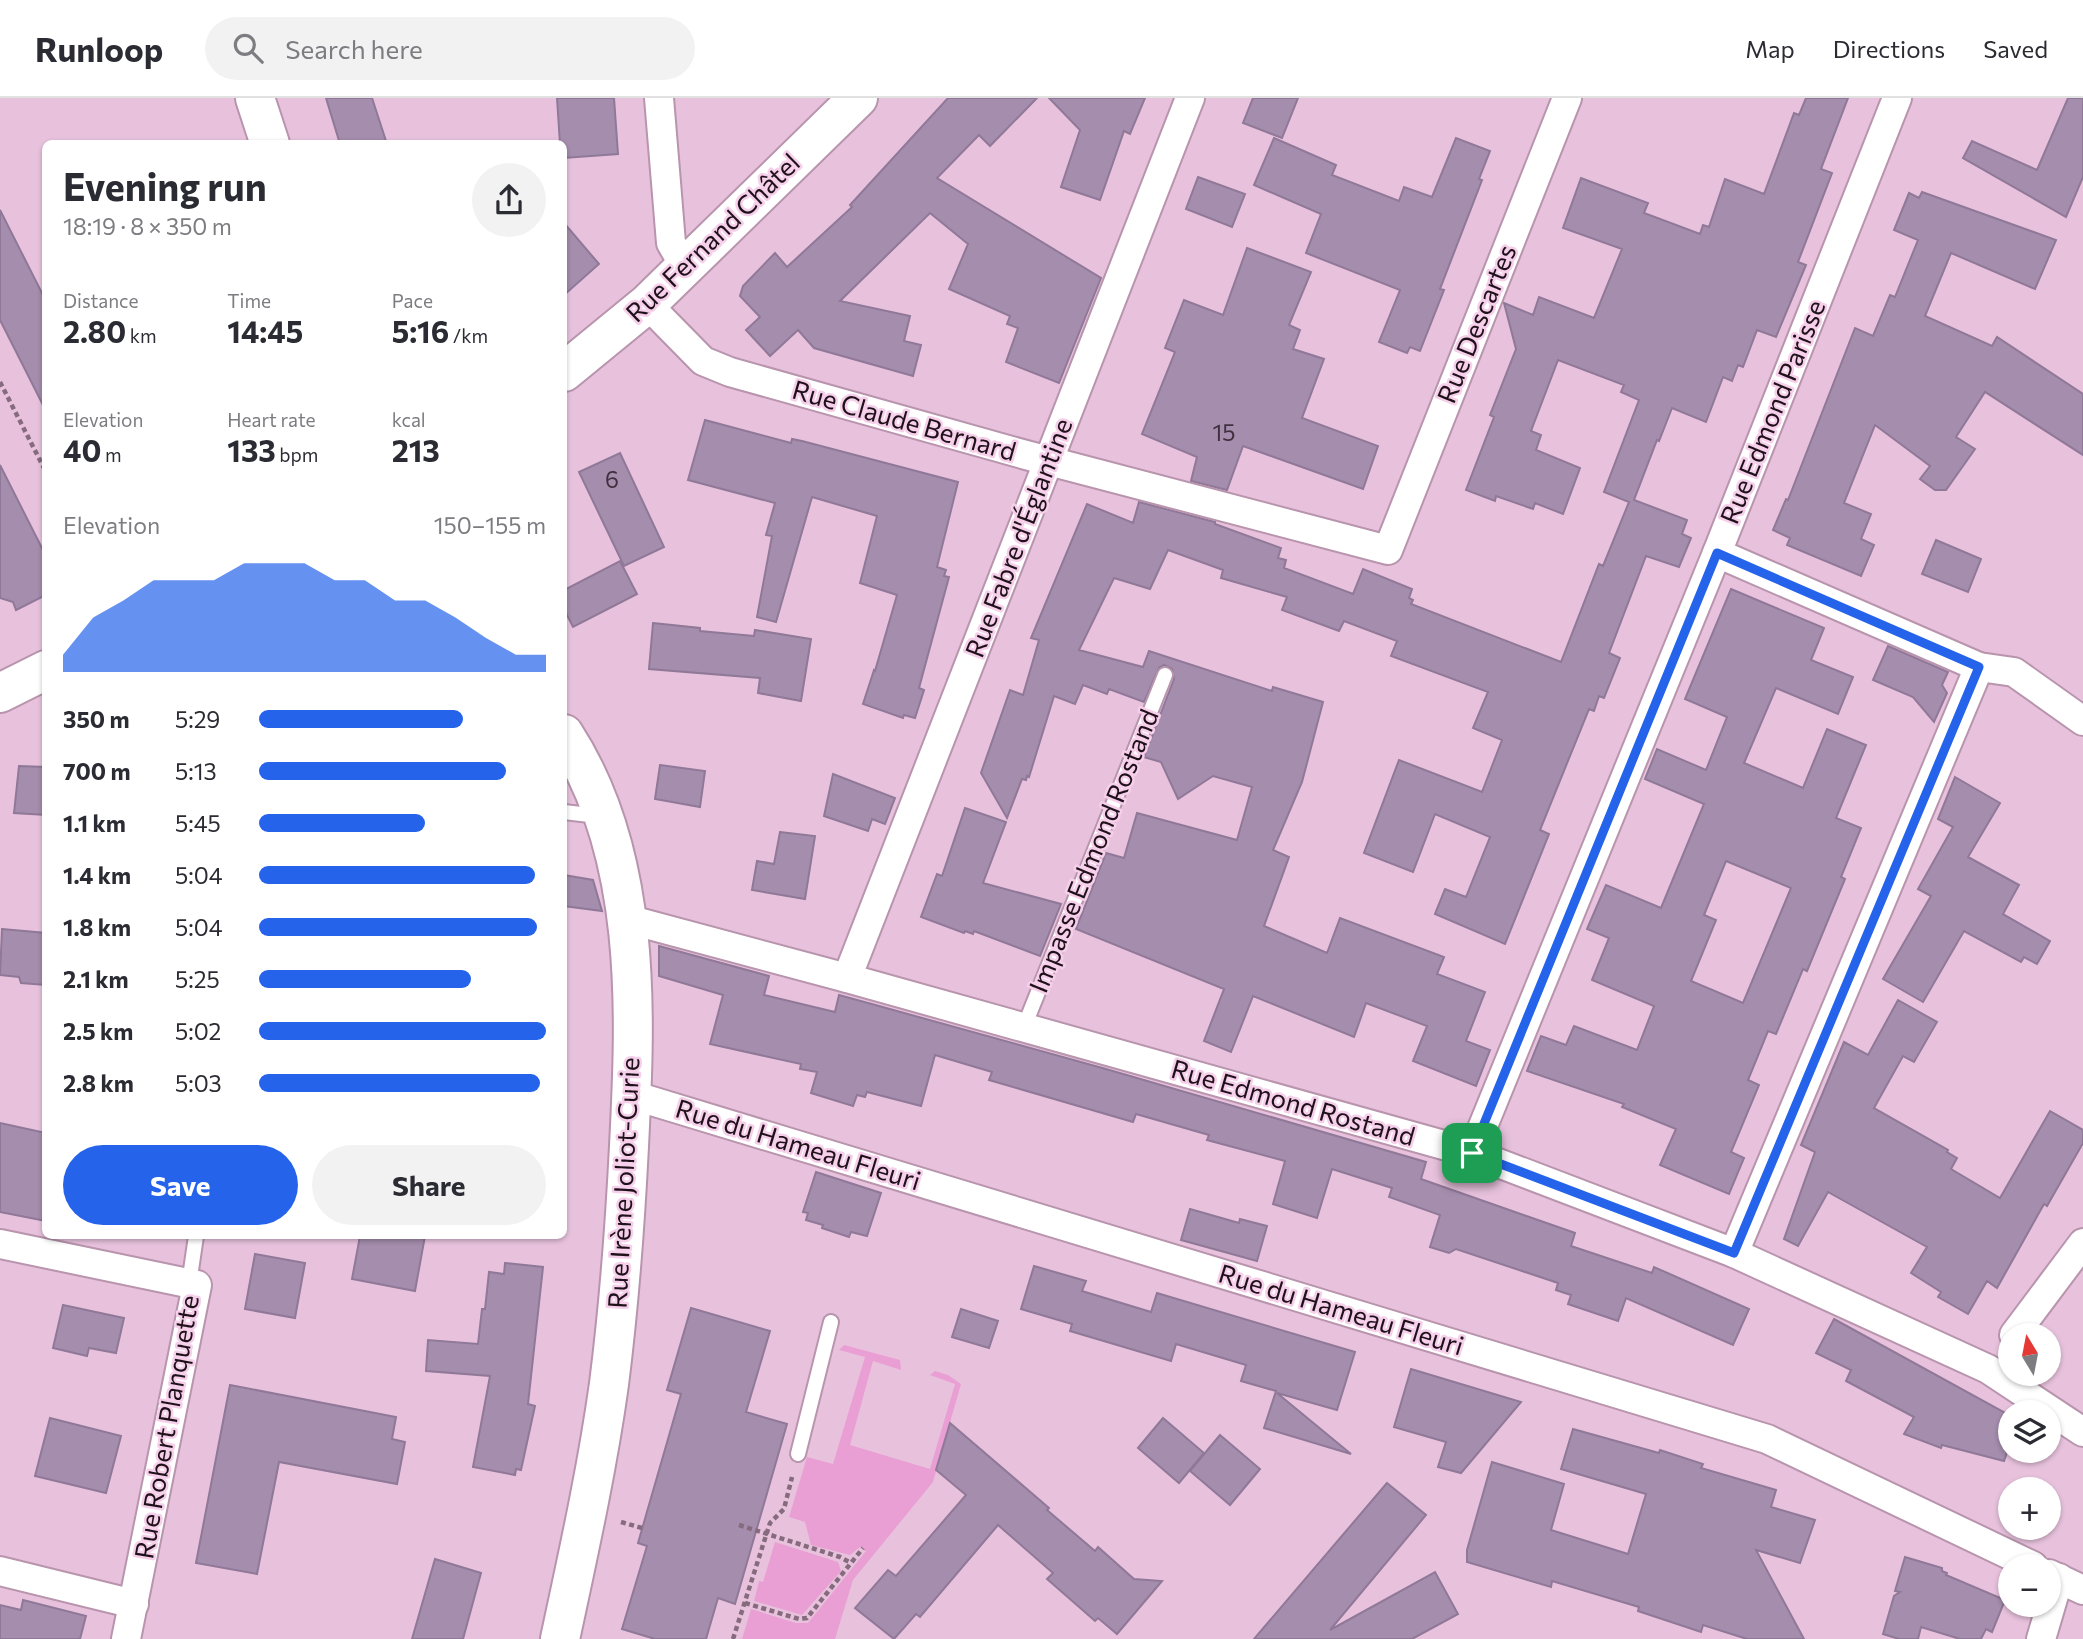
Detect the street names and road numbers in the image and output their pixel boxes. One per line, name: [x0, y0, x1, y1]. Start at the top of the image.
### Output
street label: Rue Fernand Châtel: [619, 146, 805, 328]
street label: Rue Descartes: [1430, 240, 1521, 407]
street label: Rue Edmond Parisse: [1713, 295, 1831, 528]
street label: Rue Claude Bernard: [789, 373, 1020, 466]
street label: Rue Fabre d'Églantine: [958, 414, 1077, 661]
street label: Impasse Edmond Rostand: [1022, 704, 1164, 997]
street label: Rue Edmond Rostand: [1168, 1052, 1419, 1151]
street label: Rue Irène Joliot-Curie: [600, 1057, 645, 1309]
street label: Rue du Hameau Fleuri: [672, 1092, 925, 1196]
street label: Rue du Hameau Fleuri: [1215, 1257, 1468, 1361]
street label: Rue Robert Planquette: [127, 1292, 204, 1561]

